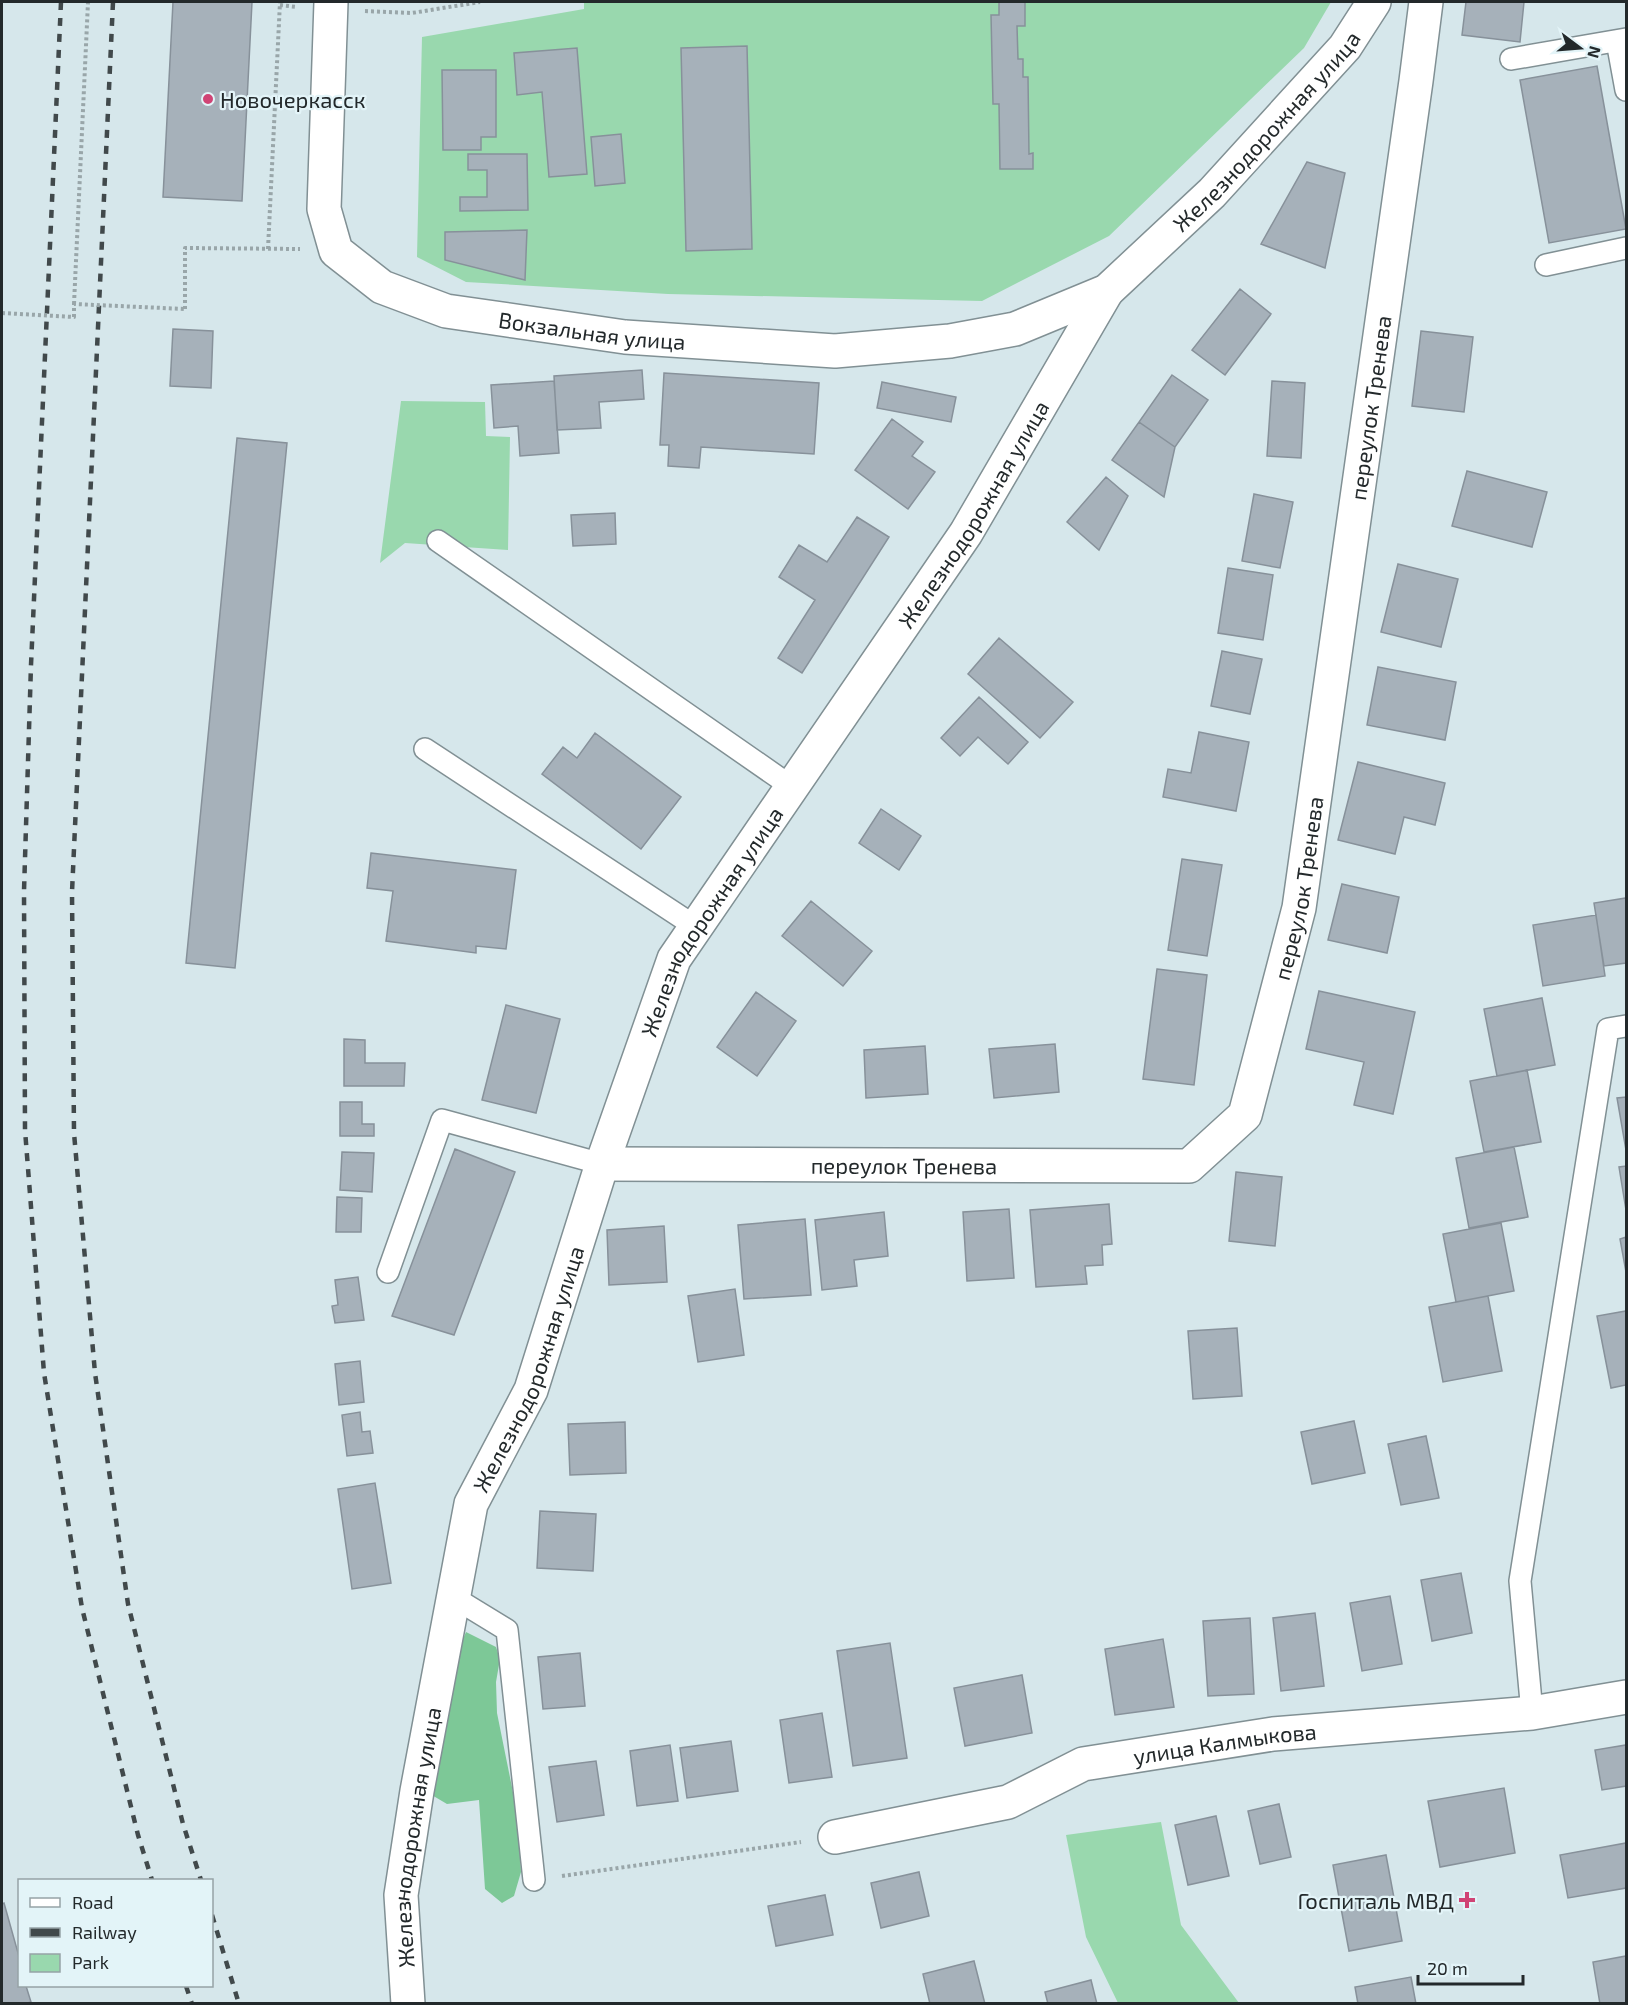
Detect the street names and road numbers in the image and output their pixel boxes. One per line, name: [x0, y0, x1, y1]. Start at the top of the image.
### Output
street label: Железнодорожная улица: [1167, 26, 1365, 236]
street label: Вокзальная улица: [497, 306, 686, 354]
street label: переулок Тренева: [1344, 314, 1396, 502]
street label: Железнодорожная улица: [892, 395, 1054, 632]
street label: переулок Тренева: [1268, 795, 1328, 983]
street label: Железнодорожная улица: [635, 801, 788, 1040]
street label: переулок Тренева: [811, 1152, 997, 1179]
street label: Железнодорожная улица: [467, 1243, 588, 1496]
street label: Железнодорожная улица: [387, 1705, 446, 1969]
street label: улица Калмыкова: [1131, 1718, 1318, 1770]

